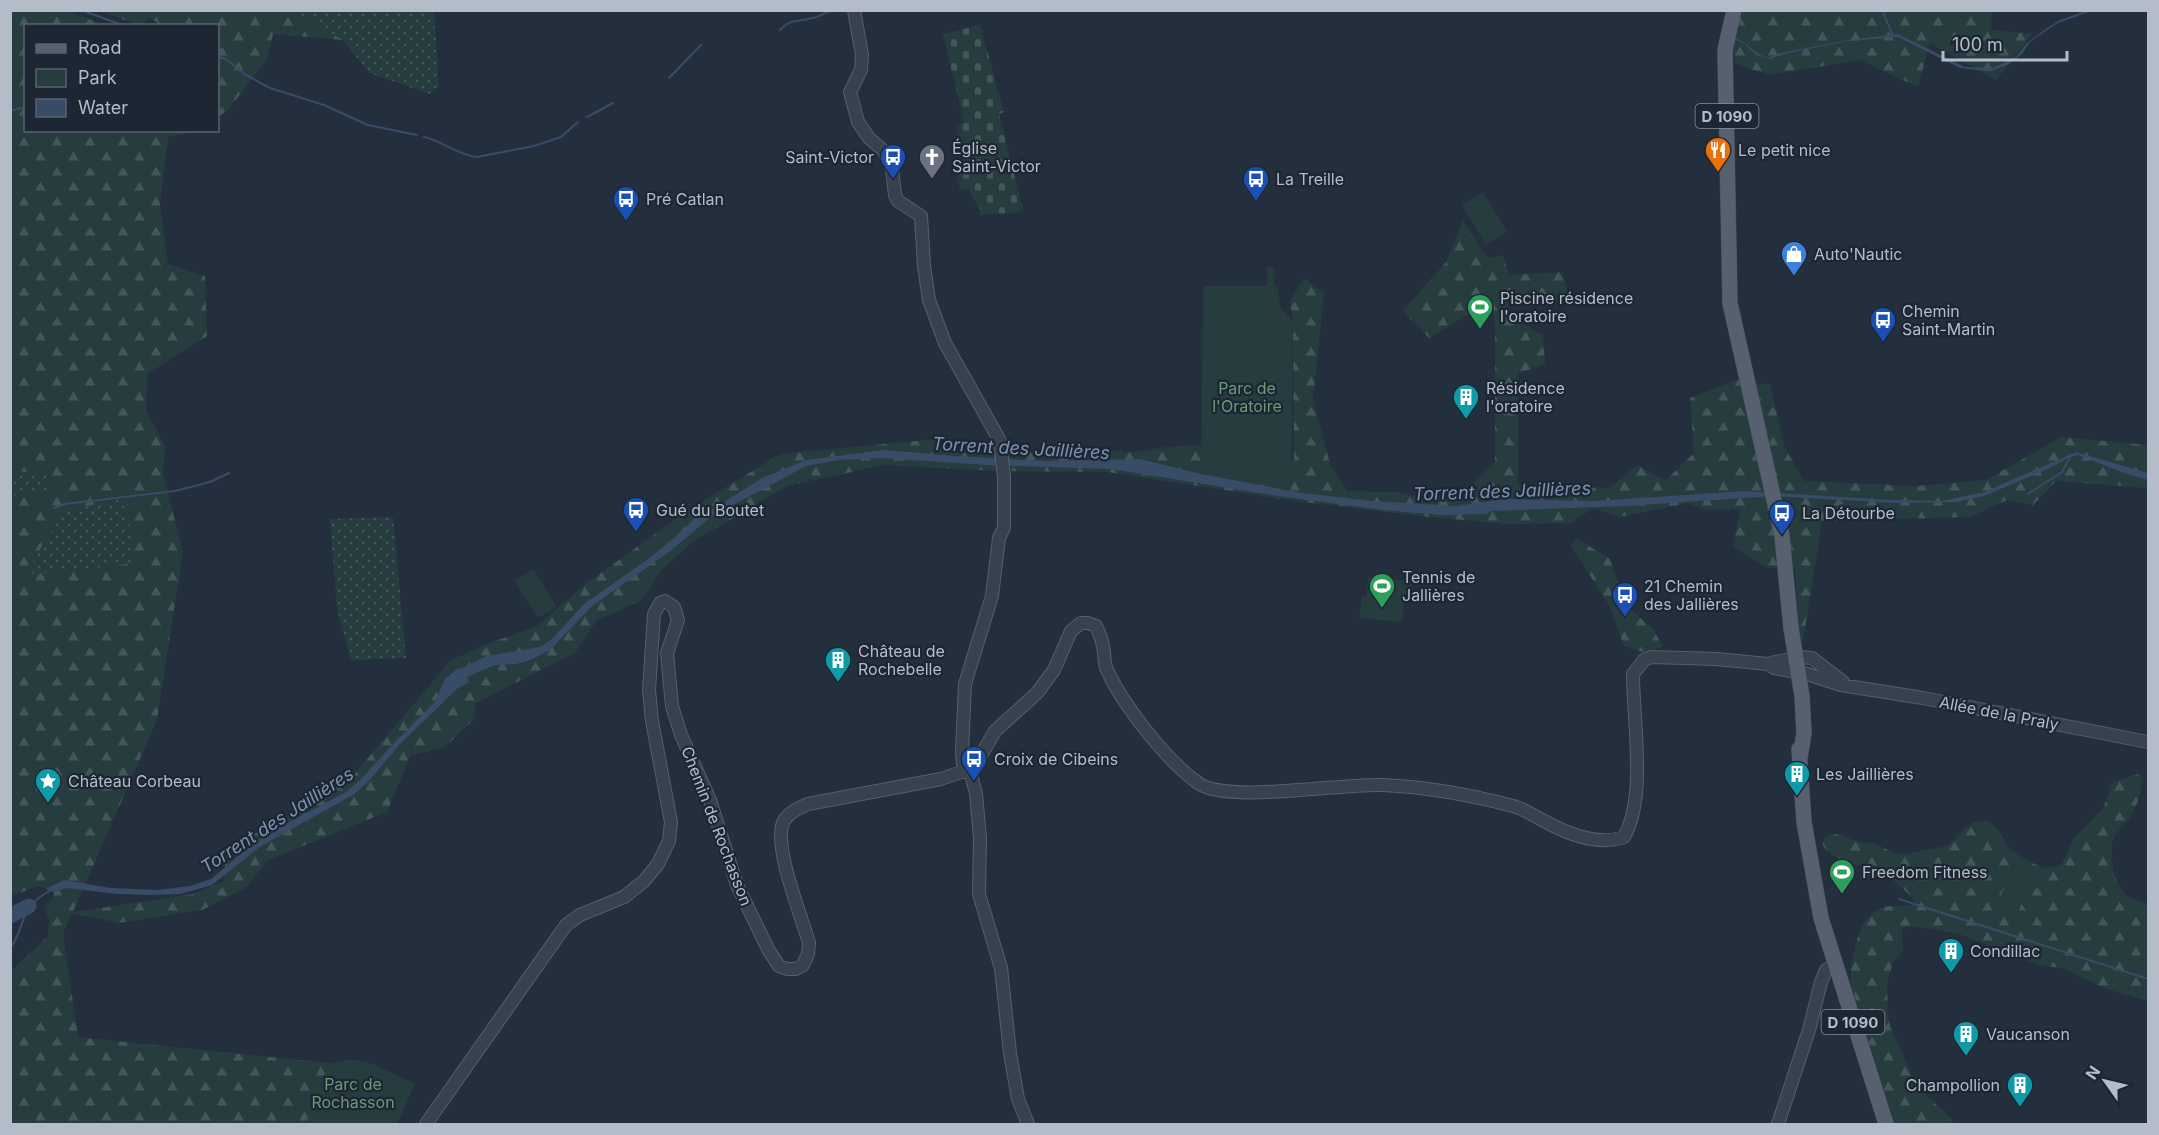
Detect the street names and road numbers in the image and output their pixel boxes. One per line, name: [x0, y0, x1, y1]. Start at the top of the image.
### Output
road number: D 1090: [1696, 104, 1758, 128]
street label: Allée de la Praly: [1938, 692, 2060, 734]
street label: Chemin de Rochasson: [677, 743, 757, 909]
road number: D 1090: [1822, 1010, 1884, 1034]

